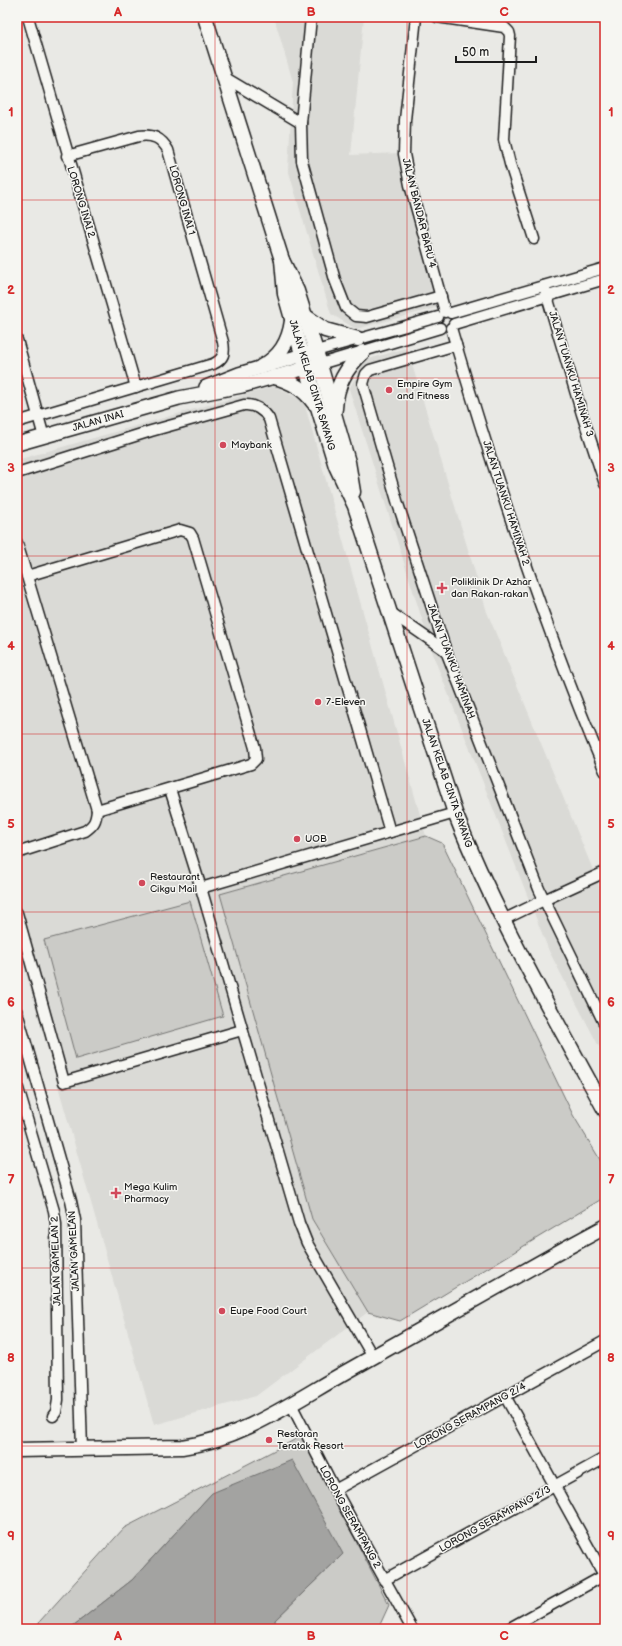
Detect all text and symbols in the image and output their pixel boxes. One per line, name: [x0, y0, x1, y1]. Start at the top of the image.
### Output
text: A: [113, 4, 122, 20]
text: B: [306, 4, 316, 20]
text: C: [499, 4, 509, 20]
scale bar: [456, 38, 536, 64]
text: 50 m: [462, 45, 489, 60]
text: 1: [8, 104, 14, 120]
text: 1: [608, 104, 614, 120]
street label: JALAN BANDAR BARU 4: [400, 157, 438, 269]
street label: LORONG INAI 1: [166, 164, 198, 236]
street label: LORONG INAI 2: [64, 165, 98, 239]
text: 2: [7, 282, 15, 298]
text: 2: [607, 282, 615, 298]
street label: JALAN TUANKU HAMINAH 3: [546, 310, 596, 438]
street label: JALAN KELAB CINTA SAYANG: [286, 318, 338, 452]
place label: Empire Gym and Fitness: [397, 378, 452, 402]
marker: Empire Gym and Fitness: [384, 385, 394, 395]
street label: JALAN INAI: [71, 408, 125, 434]
place label: Maybank: [231, 439, 272, 451]
street label: JALAN TUANKU HAMINAH 2: [480, 439, 532, 567]
marker: Maybank: [218, 440, 228, 450]
text: 3: [7, 460, 15, 476]
text: 3: [607, 460, 615, 476]
place label: Poliklinik Dr Azhar dan Rakan-rakan: [451, 576, 532, 600]
marker: Poliklinik Dr Azhar dan Rakan-rakan: [436, 582, 448, 594]
street label: JALAN TUANKU HAMINAH: [425, 602, 477, 720]
text: 4: [7, 638, 15, 654]
text: 4: [607, 638, 615, 654]
place label: 7-Eleven: [326, 696, 366, 708]
marker: 7-Eleven: [313, 697, 323, 707]
street label: JALAN KELAB CINTA SAYANG: [419, 717, 475, 850]
text: 5: [7, 816, 15, 832]
text: 5: [607, 816, 615, 832]
place label: UOB: [305, 833, 327, 845]
marker: UOB: [292, 834, 302, 844]
place label: Restaurant Cikgu Mail: [150, 871, 200, 895]
marker: Restaurant Cikgu Mail: [137, 878, 147, 888]
text: 6: [7, 994, 15, 1010]
text: 6: [607, 994, 615, 1010]
text: 7: [7, 1172, 15, 1188]
text: 7: [607, 1172, 615, 1188]
place label: Mega Kulim Pharmacy: [124, 1181, 177, 1205]
marker: Mega Kulim Pharmacy: [111, 1188, 121, 1198]
street label: JALAN GAMELAN: [66, 1210, 82, 1292]
street label: JALAN GAMELAN 2: [48, 1216, 64, 1306]
place label: Eupe Food Court: [230, 1305, 307, 1317]
marker: Eupe Food Court: [217, 1306, 227, 1316]
text: 8: [7, 1350, 15, 1366]
text: 8: [607, 1350, 615, 1366]
street label: LORONG SERAMPANG 2/4: [412, 1380, 528, 1452]
place label: Restoran Teratak Resort: [277, 1428, 343, 1452]
marker: Restoran Teratak Resort: [264, 1435, 274, 1445]
street label: LORONG SERAMPANG 2: [317, 1464, 383, 1570]
street label: LORONG SERAMPANG 2/3: [437, 1483, 553, 1555]
text: 9: [7, 1528, 15, 1544]
text: 9: [607, 1528, 615, 1544]
text: A: [113, 1628, 122, 1644]
text: B: [306, 1628, 316, 1644]
text: C: [499, 1628, 509, 1644]

